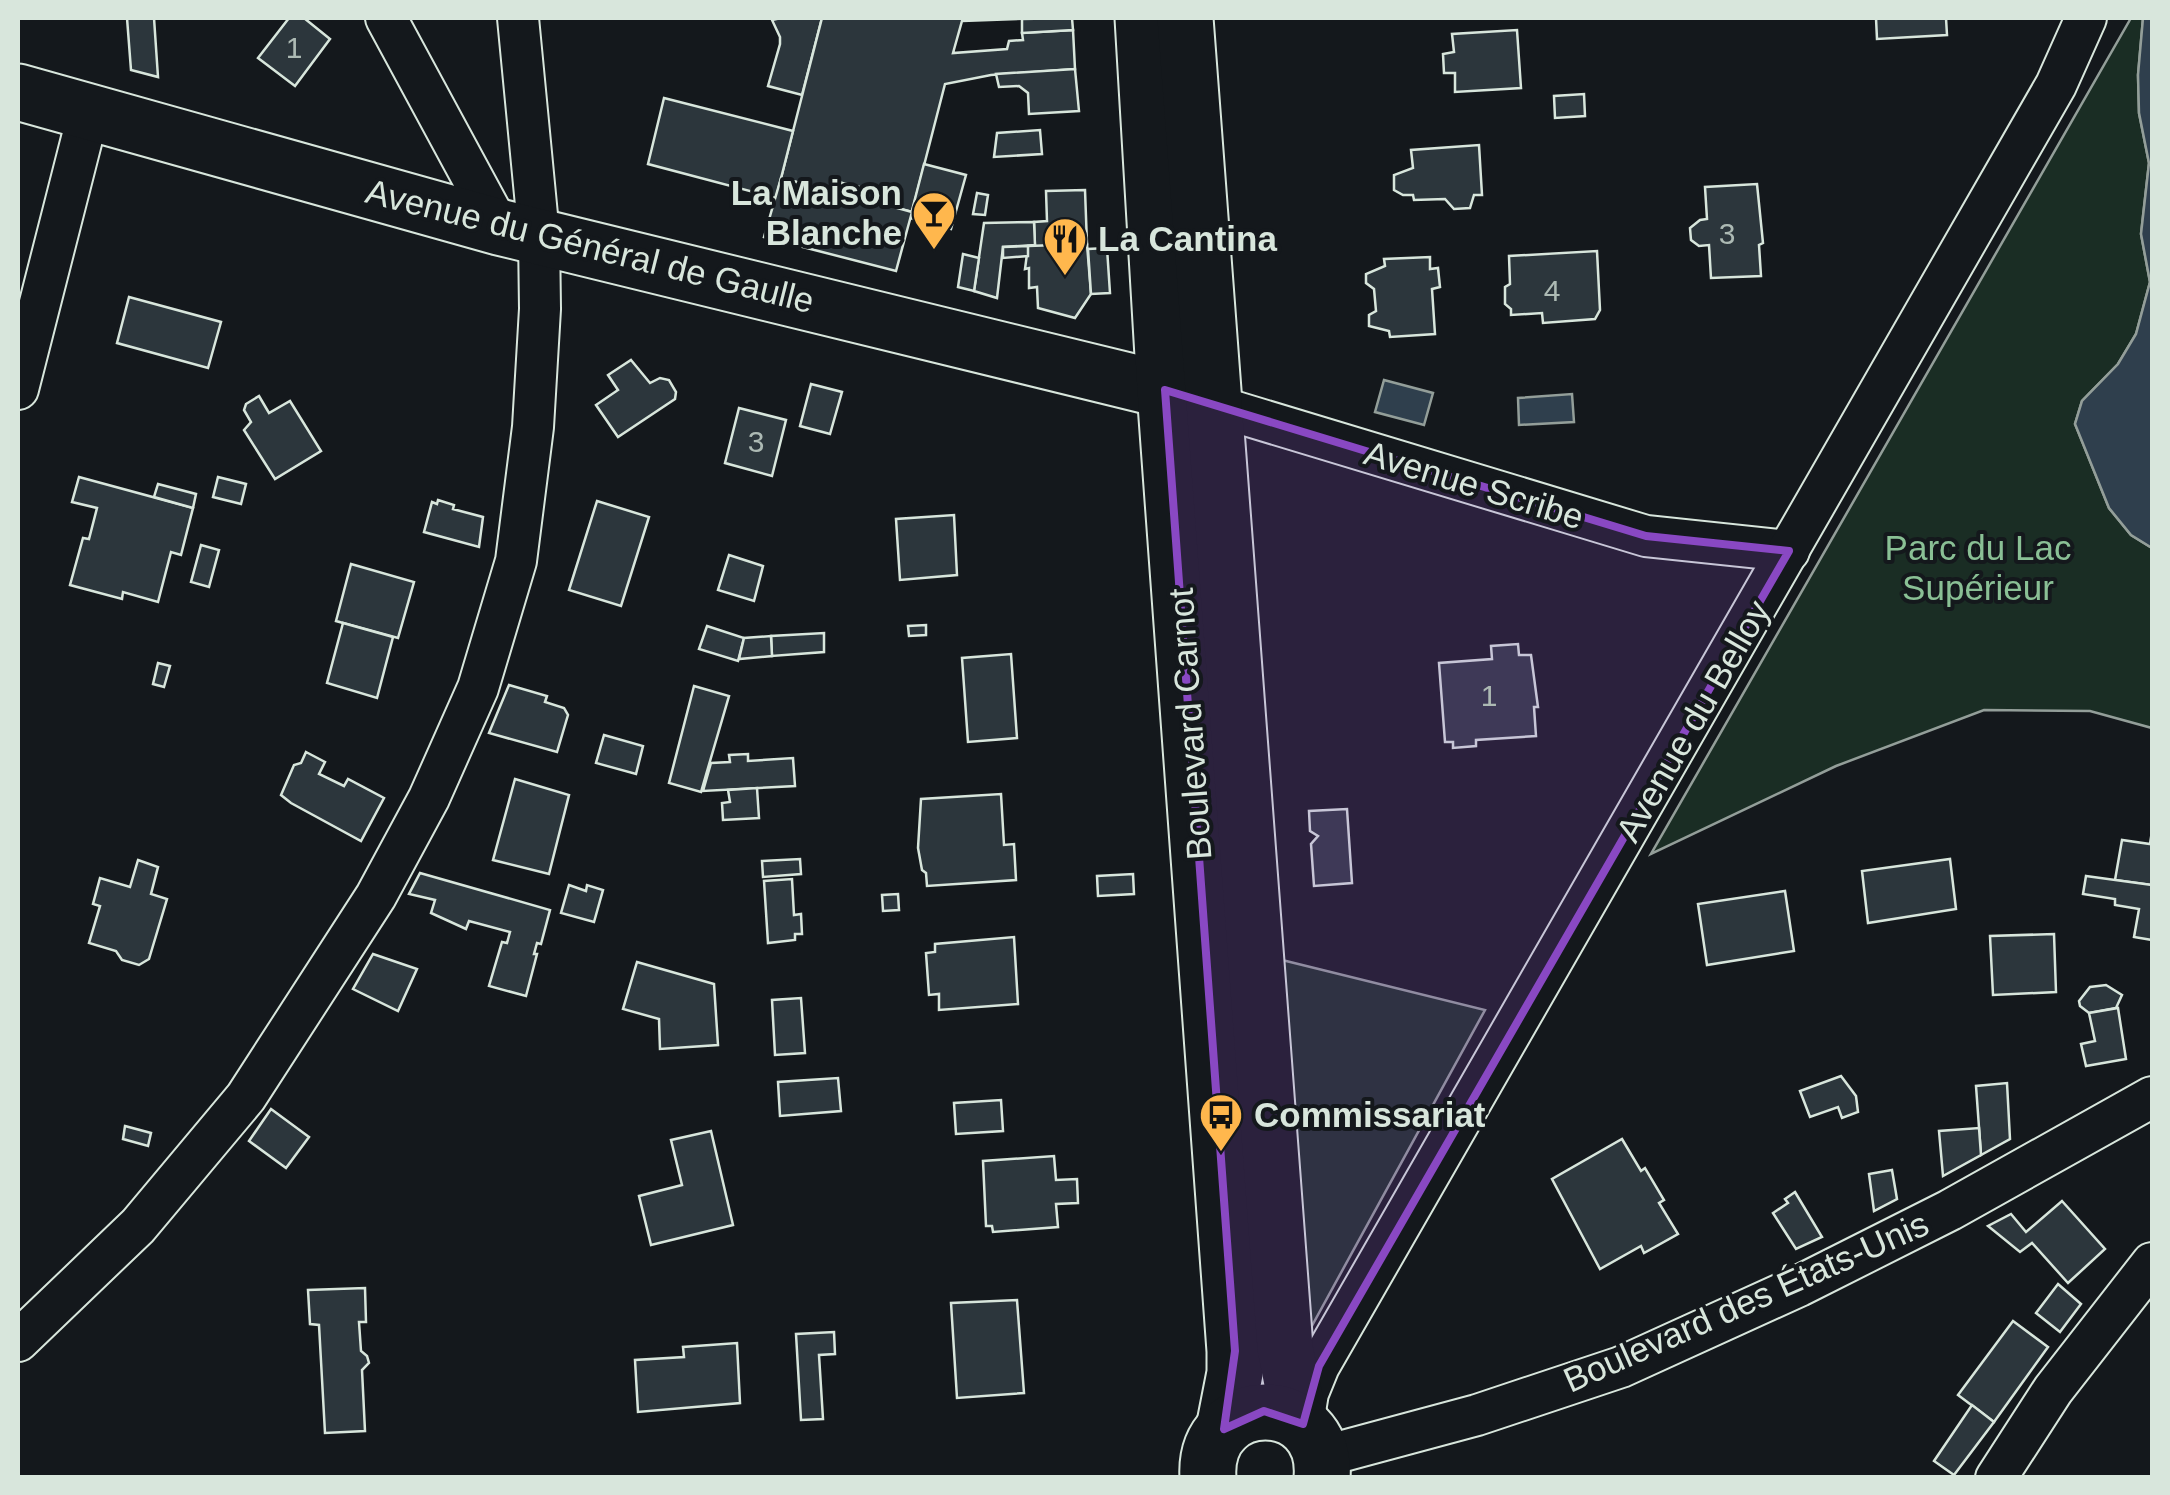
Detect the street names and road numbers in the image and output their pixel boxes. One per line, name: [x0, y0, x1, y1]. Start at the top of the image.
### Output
street label: Avenue du Général de Gaulle: [362, 171, 818, 320]
street label: Avenue Scribe: [1360, 433, 1588, 536]
street label: Boulevard Carnot: [1161, 587, 1218, 861]
street label: Avenue du Belloy: [1608, 593, 1778, 848]
street label: Boulevard des États-Unis: [1557, 1203, 1934, 1400]

